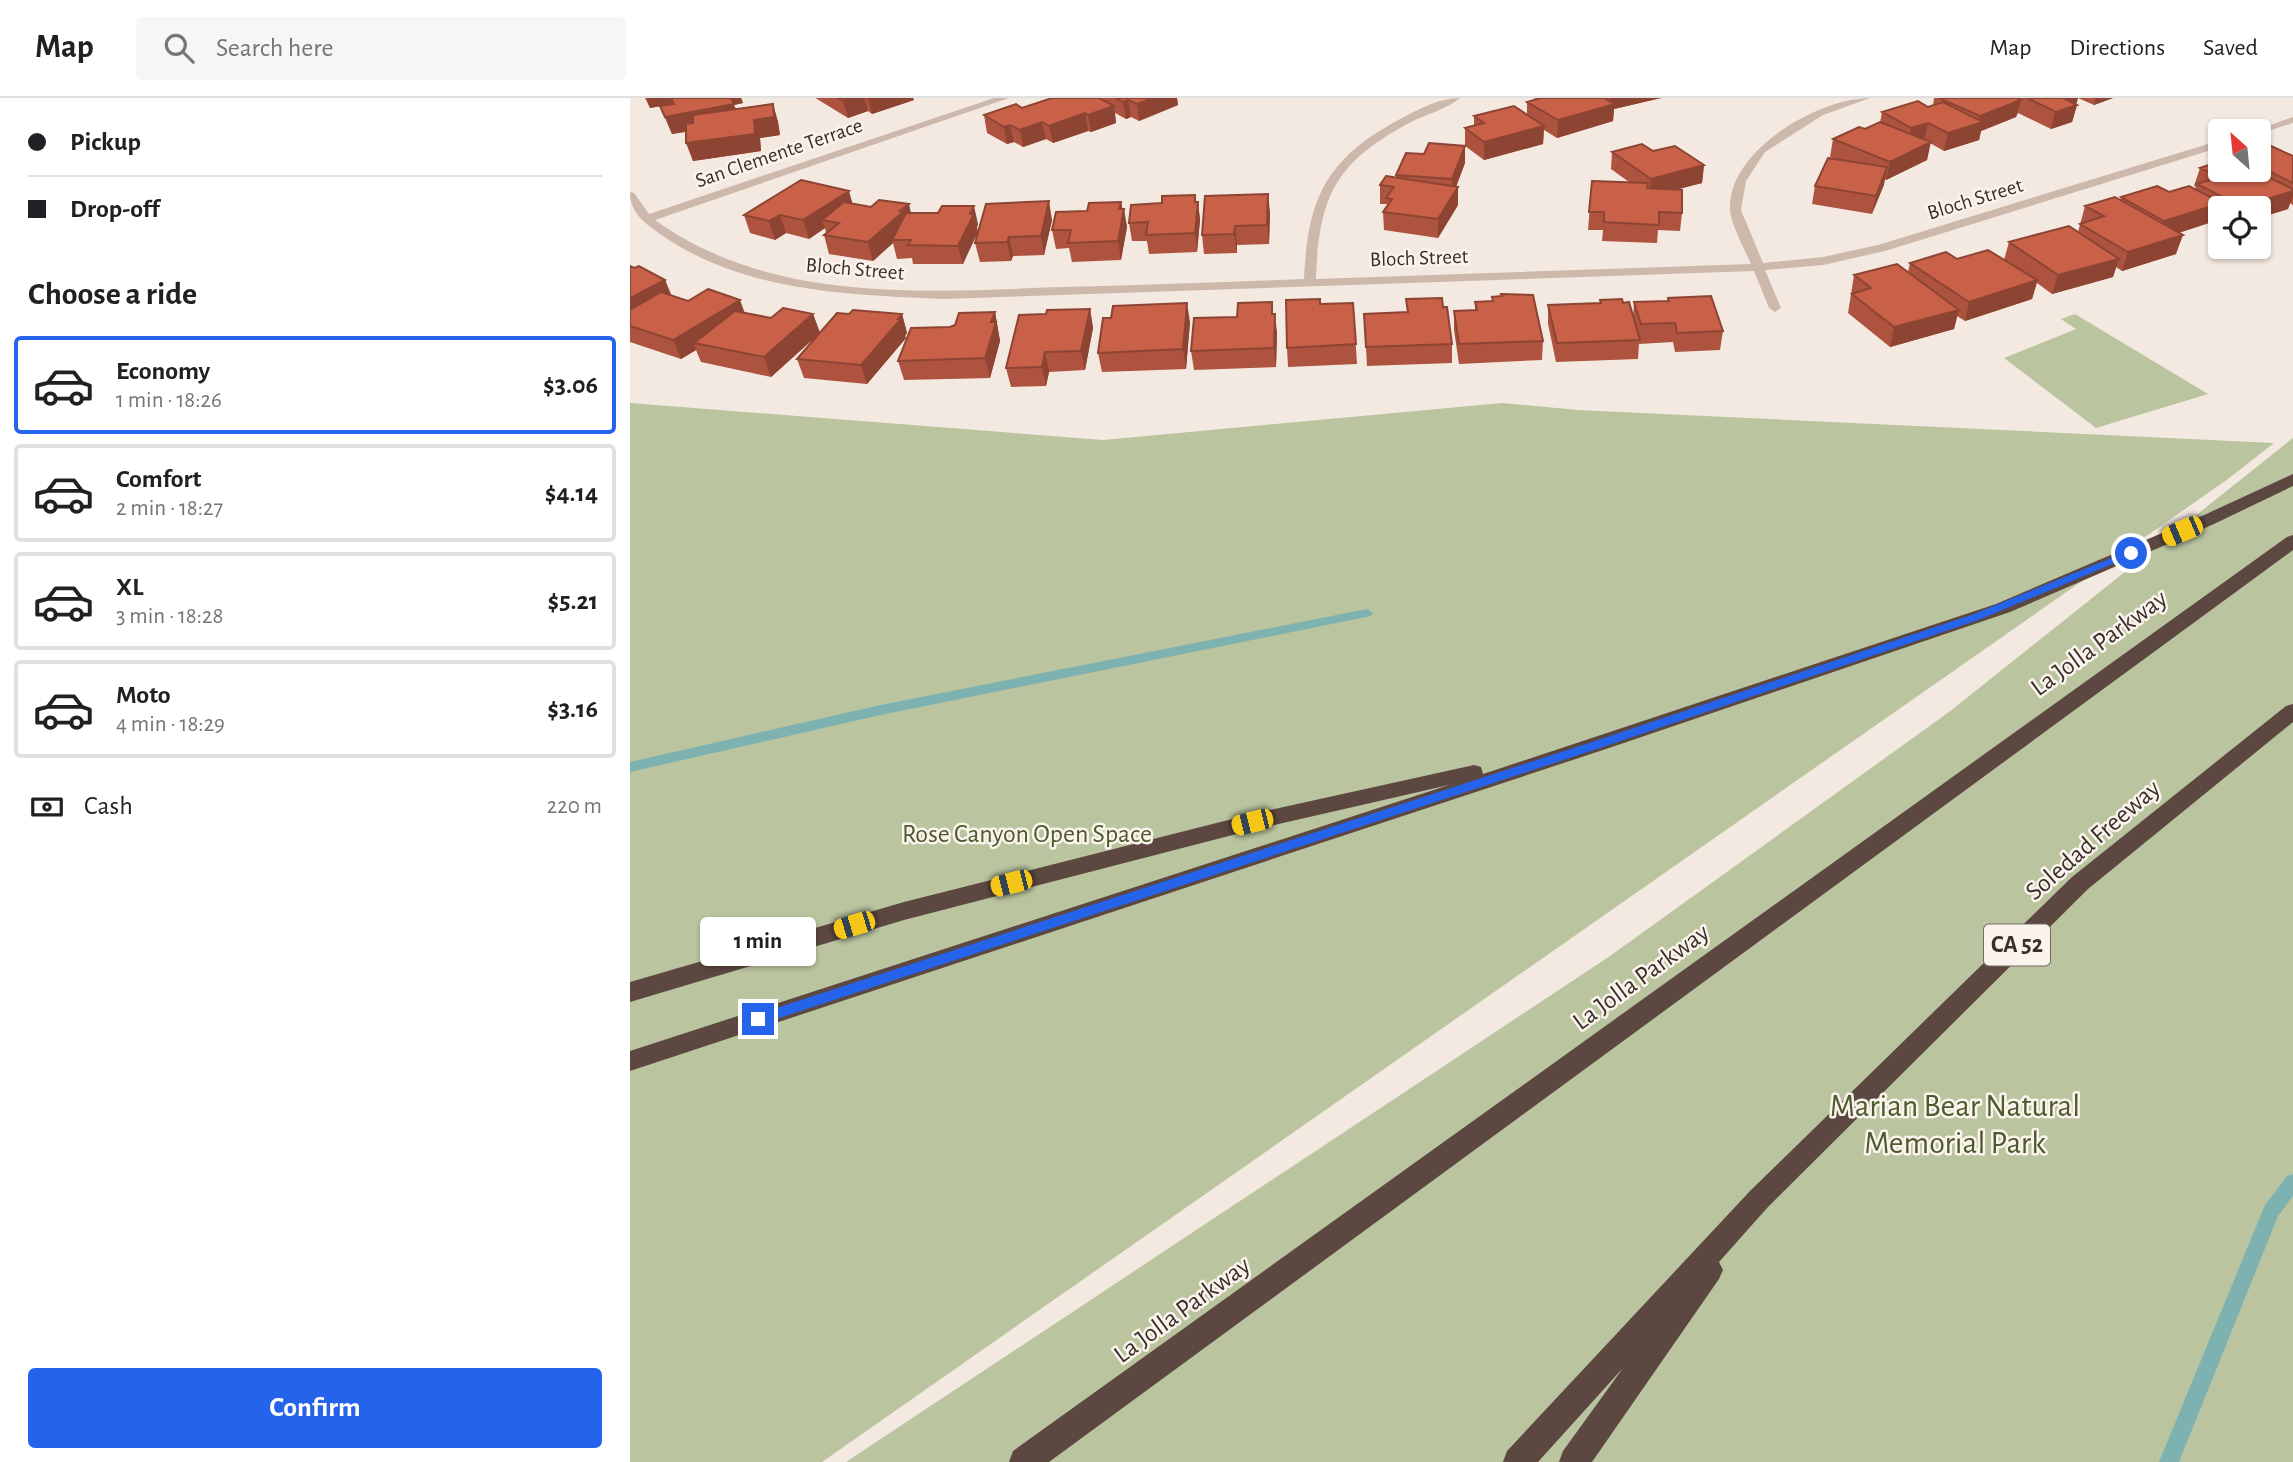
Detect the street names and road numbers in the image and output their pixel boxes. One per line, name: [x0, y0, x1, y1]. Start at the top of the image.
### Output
street label: San Clemente Terrace: [693, 115, 865, 191]
street label: Bloch Street: [1925, 174, 2026, 223]
street label: Bloch Street: [1369, 246, 1469, 270]
street label: Bloch Street: [805, 254, 905, 284]
street label: La Jolla Parkway: [2026, 585, 2172, 701]
street label: Soledad Freeway: [2021, 775, 2165, 905]
street label: La Jolla Parkway: [1568, 919, 1714, 1035]
road number: CA 52: [1984, 924, 2050, 966]
street label: La Jolla Parkway: [1109, 1252, 1255, 1368]

